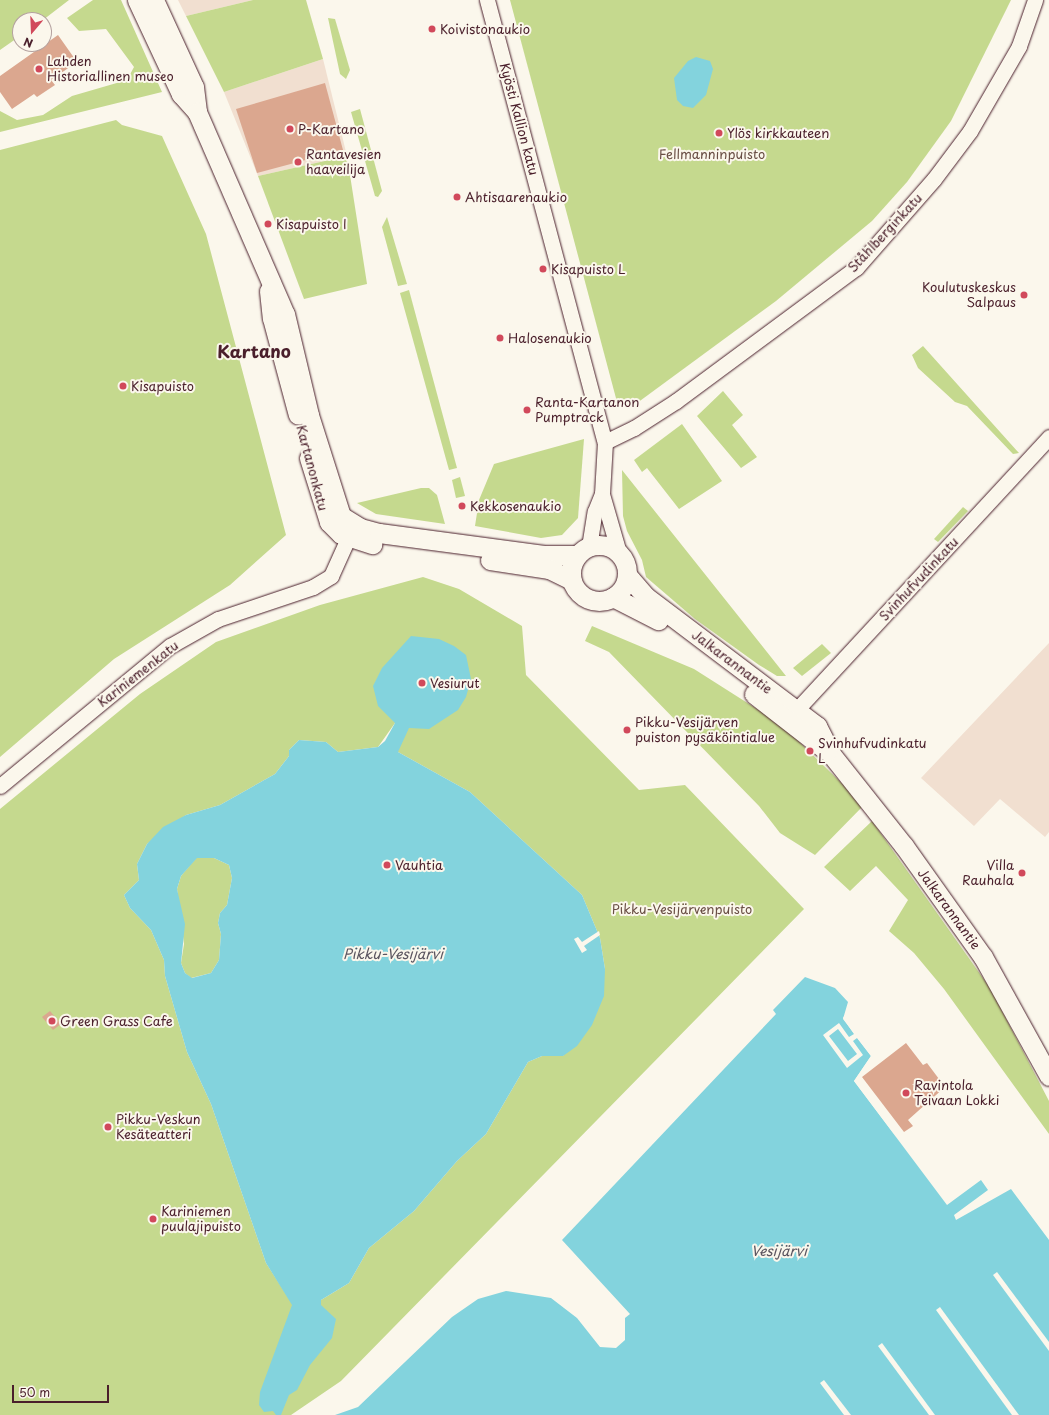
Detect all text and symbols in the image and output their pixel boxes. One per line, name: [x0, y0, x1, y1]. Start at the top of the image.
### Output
north arrow: [12, 12, 52, 52]
place label: Koivistonaukio: [440, 21, 530, 37]
marker: Koivistonaukio: [427, 24, 437, 34]
text: N: [21, 33, 35, 52]
place label: Lahden Historiallinen museo: [47, 54, 175, 85]
street label: Kyösti Kallion katu: [496, 61, 542, 177]
marker: Lahden Historiallinen museo: [34, 64, 44, 74]
place label: P-Kartano: [298, 121, 364, 137]
marker: P-Kartano: [285, 124, 295, 134]
place label: Ylös kirkkauteen: [727, 125, 830, 141]
marker: Ylös kirkkauteen: [714, 128, 724, 138]
park label: Fellmanninpuisto: [659, 146, 765, 162]
place label: Rantavesien haaveilija: [306, 147, 381, 178]
marker: Rantavesien haaveilija: [293, 157, 303, 167]
place label: Ahtisaarenaukio: [465, 189, 567, 205]
street label: Ståhlberginkatu: [845, 190, 925, 276]
marker: Ahtisaarenaukio: [452, 192, 462, 202]
place label: Kisapuisto I: [276, 216, 347, 232]
marker: Kisapuisto I: [263, 219, 273, 229]
place label: Kisapuisto L: [551, 261, 626, 277]
marker: Kisapuisto L: [538, 264, 548, 274]
place label: Koulutuskeskus Salpaus: [922, 280, 1016, 311]
marker: Koulutuskeskus Salpaus: [1019, 290, 1029, 300]
place label: Halosenaukio: [508, 330, 592, 346]
marker: Halosenaukio: [495, 333, 505, 343]
district label: Kartano: [217, 342, 291, 362]
place label: Kisapuisto: [131, 378, 194, 394]
marker: Kisapuisto: [118, 381, 128, 391]
place label: Ranta-Kartanon Pumptrack: [535, 395, 639, 426]
marker: Ranta-Kartanon Pumptrack: [522, 405, 532, 415]
street label: Kartanonkatu: [293, 423, 331, 513]
place label: Kekkosenaukio: [470, 498, 561, 514]
marker: Kekkosenaukio: [457, 501, 467, 511]
street label: Svinhufvudinkatu: [876, 534, 962, 624]
street label: Jalkarannantie: [689, 627, 775, 697]
street label: Kariniemenkatu: [94, 638, 182, 710]
place label: Vesiurut: [430, 675, 480, 691]
marker: Vesiurut: [417, 678, 427, 688]
place label: Pikku-Vesijärven puiston pysäköintialue: [635, 715, 775, 746]
marker: Pikku-Vesijärven puiston pysäköintialue: [622, 725, 632, 735]
place label: Svinhufvudinkatu L: [818, 736, 927, 767]
marker: Svinhufvudinkatu L: [805, 746, 815, 756]
place label: Vauhtia: [395, 857, 443, 873]
place label: Villa Rauhala: [962, 858, 1014, 889]
marker: Vauhtia: [382, 860, 392, 870]
street label: Jalkarannantie: [914, 865, 984, 953]
marker: Villa Rauhala: [1017, 868, 1027, 878]
park label: Pikku-Vesijärvenpuisto: [612, 901, 752, 917]
water label: Pikku-Vesijärvi: [343, 946, 443, 962]
place label: Green Grass Cafe: [60, 1013, 174, 1029]
marker: Green Grass Cafe: [47, 1016, 57, 1026]
place label: Ravintola Teivaan Lokki: [914, 1078, 999, 1109]
marker: Ravintola Teivaan Lokki: [901, 1088, 911, 1098]
place label: Pikku-Veskun Kesäteatteri: [116, 1112, 201, 1143]
marker: Pikku-Veskun Kesäteatteri: [103, 1122, 113, 1132]
place label: Kariniemen puulajipuisto: [161, 1204, 241, 1235]
marker: Kariniemen puulajipuisto: [148, 1214, 158, 1224]
water label: Vesijärvi: [751, 1243, 807, 1259]
scale bar: [14, 1377, 111, 1403]
text: 50 m: [19, 1383, 50, 1401]

